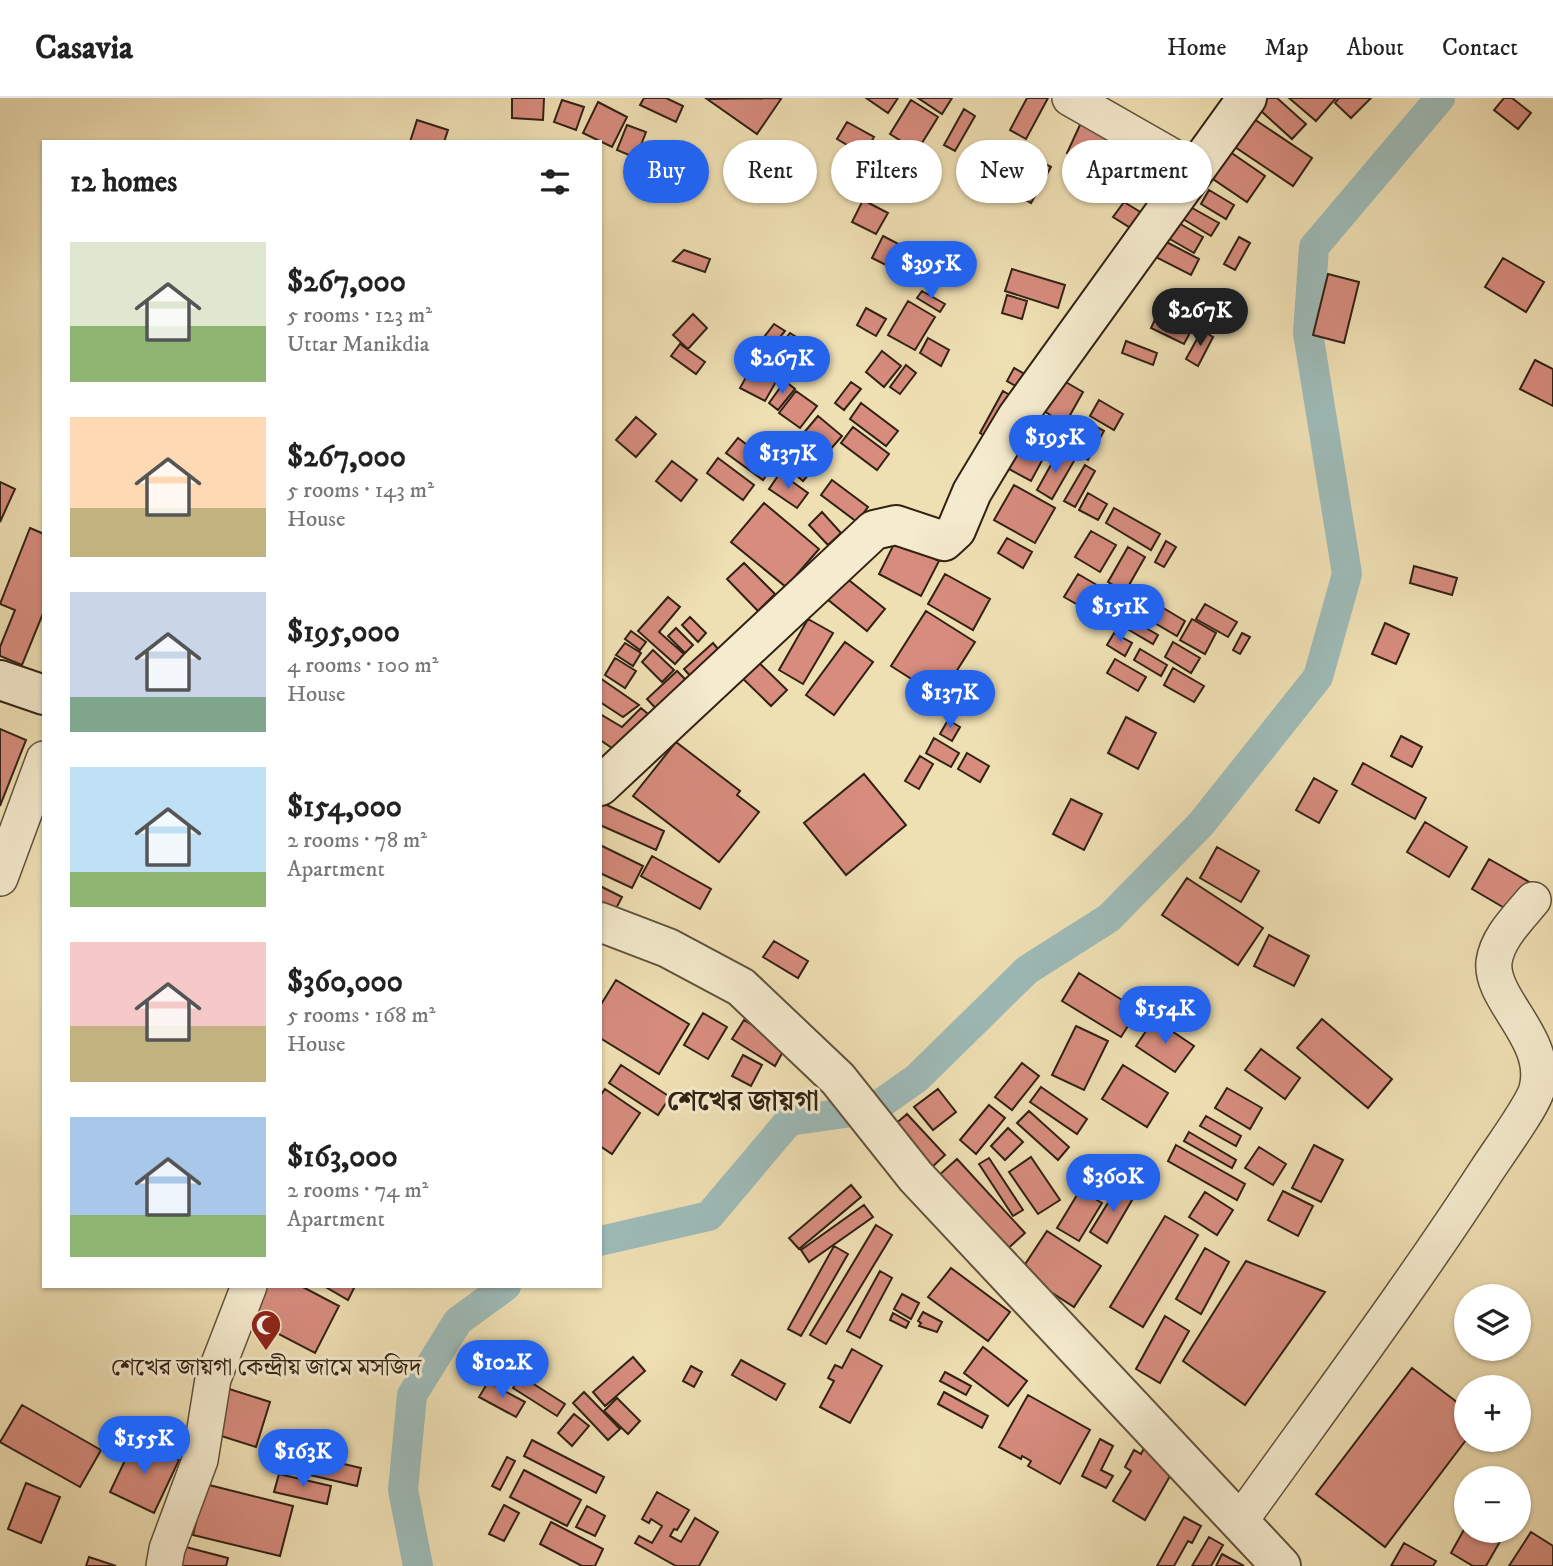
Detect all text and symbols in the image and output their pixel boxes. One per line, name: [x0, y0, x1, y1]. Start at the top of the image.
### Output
text: Casavia: [35, 28, 133, 69]
text: Home: [1167, 33, 1226, 63]
text: Map: [1264, 33, 1309, 63]
text: About: [1347, 33, 1404, 63]
text: Contact: [1442, 33, 1518, 63]
chip: Buy: [623, 140, 709, 203]
chip: Rent: [723, 140, 817, 203]
chip: Filters: [831, 140, 942, 203]
chip: New: [956, 140, 1048, 203]
chip: Apartment: [1062, 140, 1212, 203]
icon: filters: [536, 163, 574, 201]
text: 12 homes: [70, 164, 177, 201]
pin: $395K: [882, 242, 980, 301]
text: $395K: [901, 249, 961, 278]
text: $267,000: [287, 264, 406, 301]
icon: home: [126, 270, 210, 354]
pin: $267K: [1151, 288, 1249, 348]
text: $267K: [1168, 296, 1232, 325]
text: 5 rooms · 123 m²: [287, 301, 432, 330]
text: Uttar Manikdia: [287, 330, 429, 359]
pin: $267K: [733, 336, 831, 396]
text: $267K: [750, 344, 814, 373]
pin: $195K: [1006, 416, 1104, 475]
text: $195K: [1025, 423, 1085, 452]
pin: $137K: [739, 432, 837, 491]
text: $267,000: [287, 439, 406, 476]
text: $137K: [759, 439, 817, 468]
icon: home: [126, 445, 210, 529]
text: 5 rooms · 143 m²: [287, 476, 434, 505]
text: House: [287, 505, 345, 534]
pin: $151K: [1071, 584, 1169, 644]
text: $151K: [1092, 592, 1148, 621]
text: $195,000: [287, 614, 400, 651]
icon: home: [126, 620, 210, 704]
text: 4 rooms · 100 m²: [287, 651, 439, 680]
pin: $137K: [901, 670, 999, 730]
text: $137K: [921, 678, 979, 707]
text: House: [287, 680, 345, 709]
text: $154,000: [287, 789, 402, 826]
icon: home: [126, 795, 210, 879]
text: 2 rooms · 78 m²: [287, 826, 427, 855]
text: Apartment: [287, 855, 385, 884]
text: $360,000: [287, 964, 403, 1001]
icon: home: [126, 970, 210, 1054]
pin: $154K: [1116, 986, 1214, 1046]
text: $154K: [1135, 994, 1195, 1023]
text: 5 rooms · 168 m²: [287, 1001, 435, 1030]
text: House: [287, 1030, 345, 1059]
district label: শেখের জায়গা: [667, 1084, 819, 1119]
text: $163,000: [287, 1139, 398, 1176]
icon: home: [126, 1145, 210, 1229]
pin: $360K: [1064, 1154, 1162, 1214]
text: $360K: [1082, 1162, 1144, 1191]
text: 2 rooms · 74 m²: [287, 1176, 428, 1205]
text: Apartment: [287, 1205, 385, 1234]
map controls: [1454, 1284, 1531, 1543]
button: layers: [1454, 1284, 1531, 1361]
mosque icon: শেখের জায়গা কেন্দ্রীয় জামে মসজিদ: [249, 1308, 283, 1352]
pin: $102K: [453, 1340, 551, 1400]
text: $102K: [472, 1348, 532, 1377]
place label: শেখের জায়গা কেন্দ্রীয় জামে মসজিদ: [111, 1353, 422, 1383]
button: +: [1454, 1375, 1531, 1452]
pin: $155K: [95, 1416, 193, 1476]
text: $155K: [114, 1424, 174, 1453]
pin: $163K: [254, 1430, 352, 1489]
text: $163K: [274, 1437, 332, 1466]
button: −: [1454, 1466, 1531, 1543]

